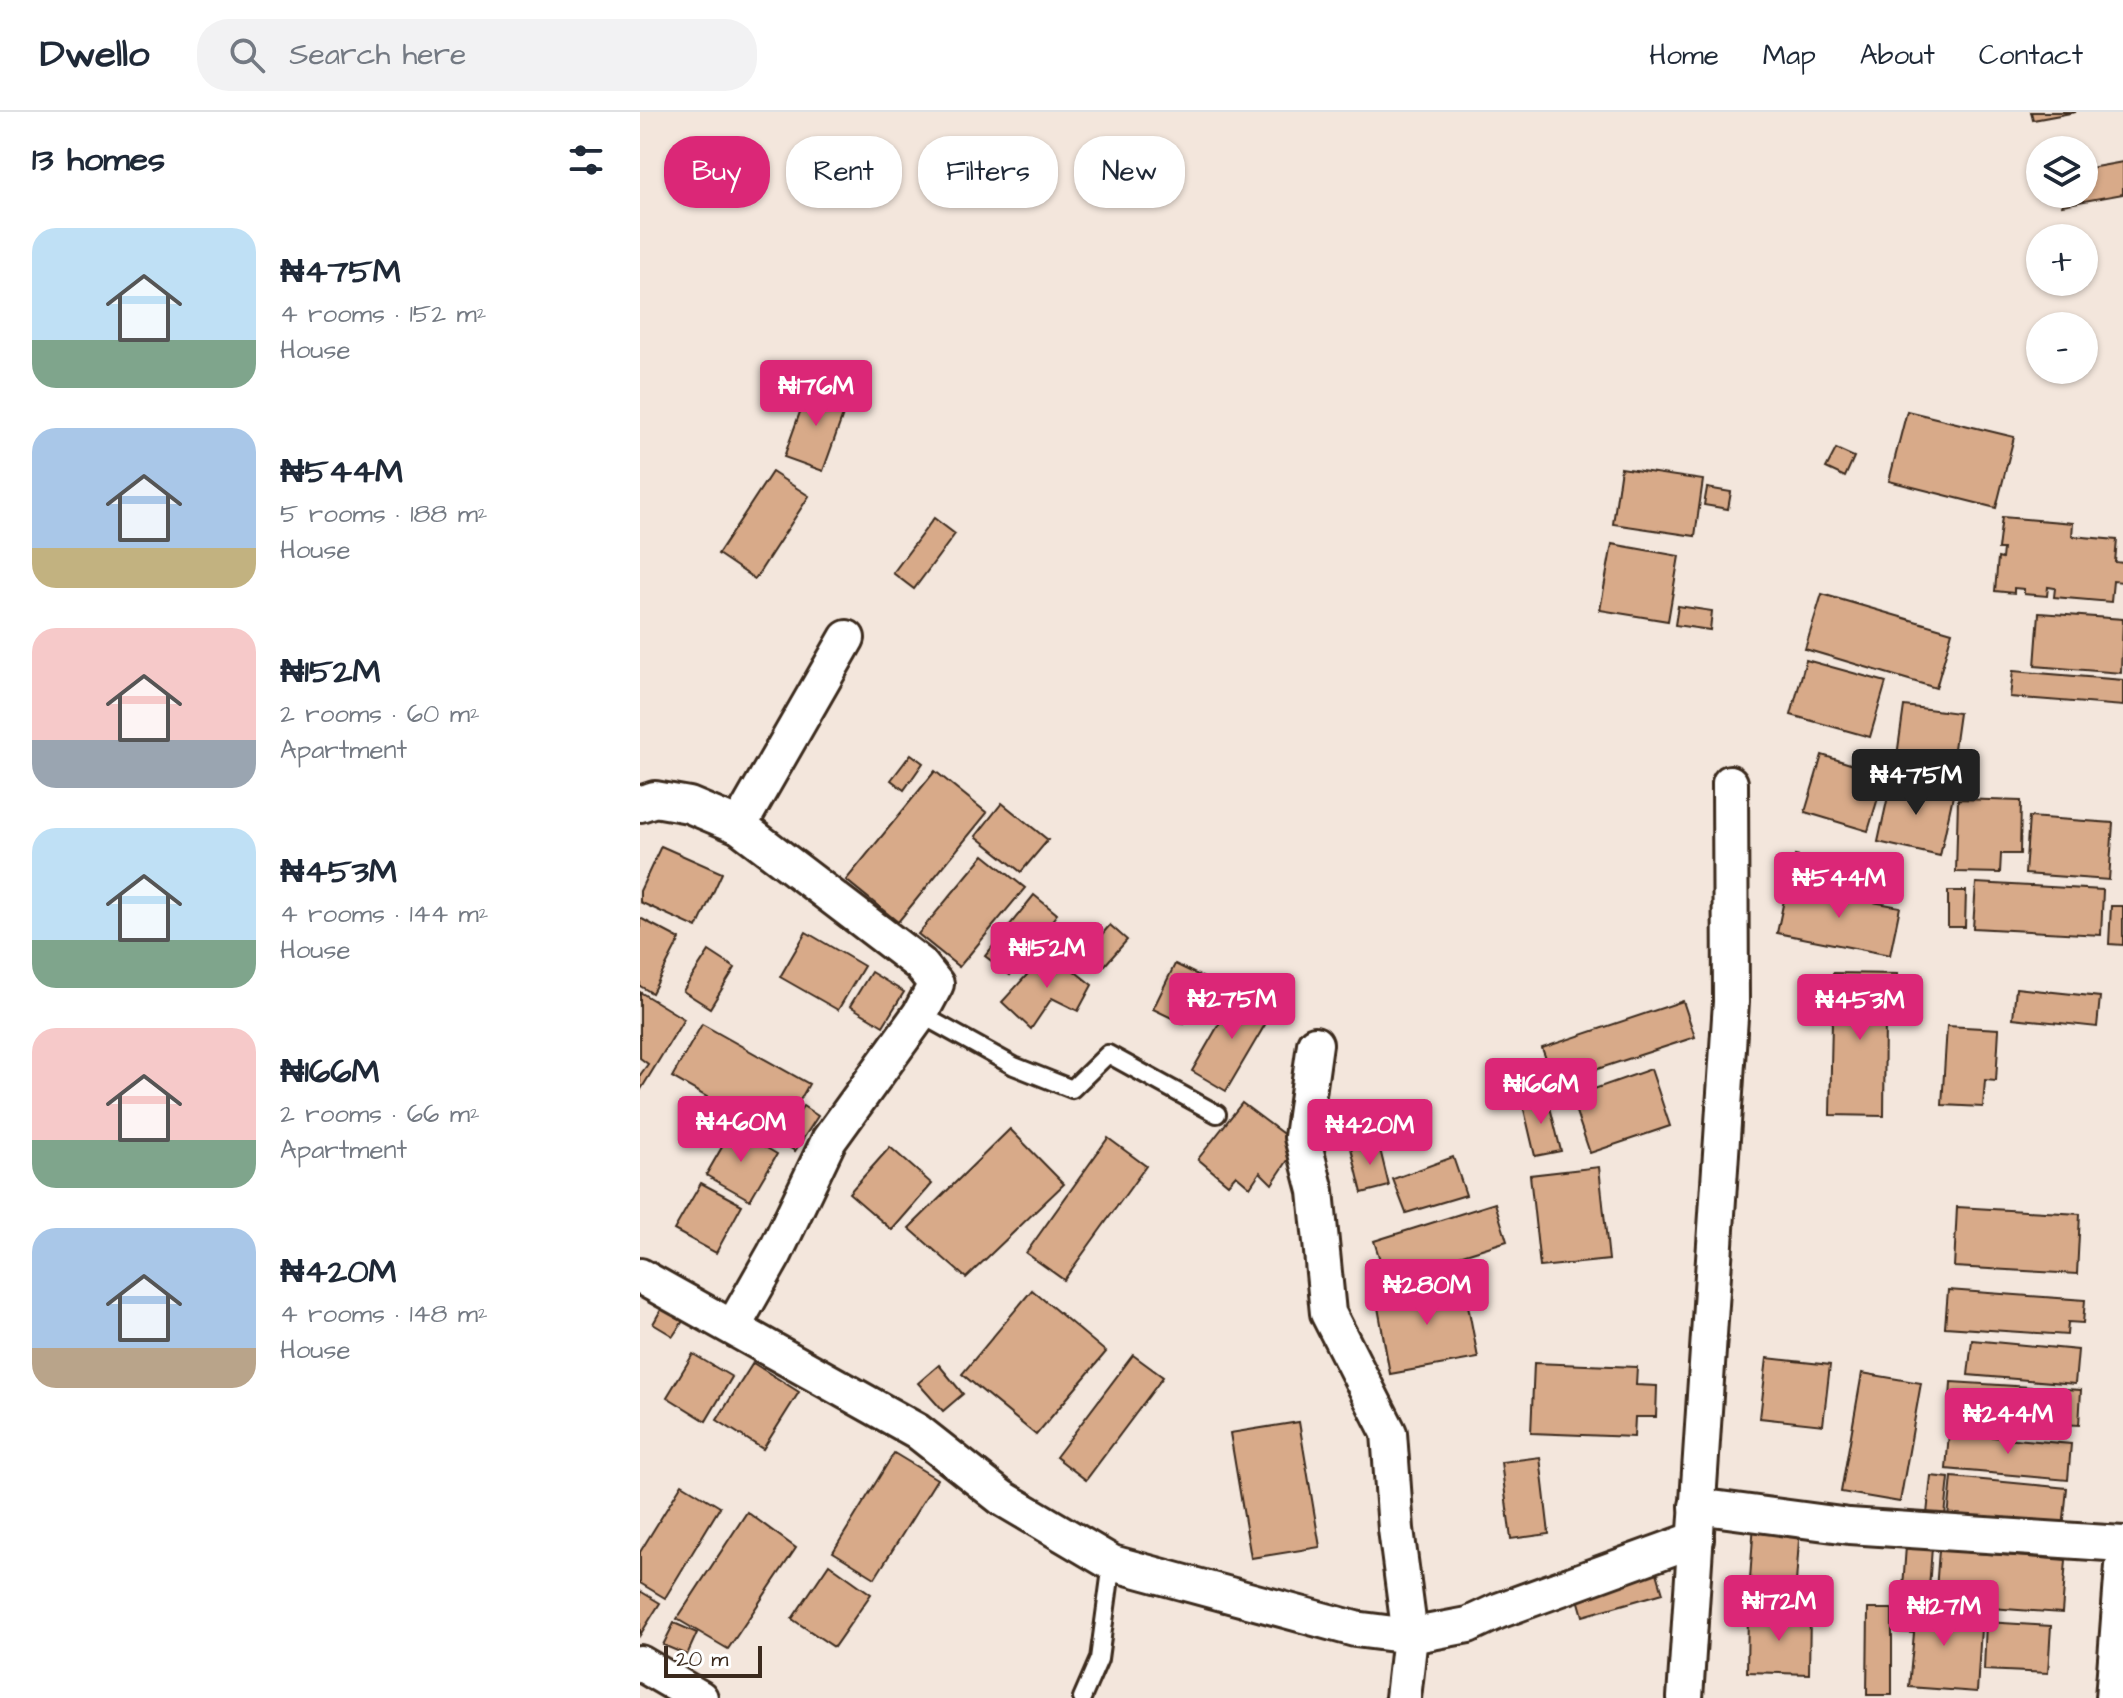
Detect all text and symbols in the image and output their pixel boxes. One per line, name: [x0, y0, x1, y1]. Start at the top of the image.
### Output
search box: [197, 19, 757, 91]
text: Dwello: [40, 29, 149, 81]
icon: search: [225, 33, 269, 77]
text: Search here: [289, 34, 466, 76]
text: Home: [1649, 36, 1719, 75]
text: Map: [1763, 36, 1816, 75]
text: About: [1860, 36, 1935, 75]
text: Contact: [1979, 36, 2083, 75]
text: 13 homes: [32, 136, 165, 184]
chip: Buy: [664, 136, 770, 208]
chip: Rent: [786, 136, 902, 208]
chip: Filters: [918, 136, 1058, 208]
chip: New: [1074, 136, 1185, 208]
map controls: [2026, 136, 2098, 384]
button: layers: [2026, 136, 2098, 208]
icon: filters: [564, 138, 608, 182]
button: +: [2026, 224, 2098, 296]
text: ₦475M: [280, 248, 401, 296]
icon: home: [96, 260, 192, 356]
text: 4 rooms · 152 m²: [280, 296, 486, 332]
button: −: [2026, 312, 2098, 384]
text: House: [280, 332, 351, 368]
pin: ₦176M: [760, 360, 872, 428]
text: ₦176M: [778, 368, 854, 404]
text: ₦544M: [280, 448, 403, 496]
icon: home: [96, 460, 192, 556]
text: 5 rooms · 188 m²: [280, 496, 488, 532]
text: House: [280, 532, 351, 568]
text: ₦152M: [280, 648, 381, 696]
icon: home: [96, 660, 192, 756]
text: 2 rooms · 60 m²: [280, 696, 480, 732]
text: Apartment: [280, 732, 407, 768]
pin: ₦475M: [1860, 749, 1972, 817]
text: ₦475M: [1870, 757, 1962, 793]
text: ₦453M: [280, 848, 397, 896]
pin: ₦544M: [1783, 852, 1895, 920]
icon: home: [96, 860, 192, 956]
text: ₦544M: [1792, 860, 1886, 896]
text: 4 rooms · 144 m²: [280, 896, 489, 932]
pin: ₦152M: [991, 922, 1103, 990]
text: ₦152M: [1009, 930, 1085, 966]
text: House: [280, 932, 351, 968]
pin: ₦275M: [1176, 973, 1288, 1041]
pin: ₦453M: [1804, 974, 1916, 1042]
text: ₦275M: [1187, 981, 1277, 1017]
text: ₦453M: [1815, 982, 1905, 1018]
text: ₦166M: [280, 1048, 380, 1096]
pin: ₦166M: [1485, 1058, 1597, 1126]
icon: home: [96, 1060, 192, 1156]
text: ₦166M: [1503, 1066, 1579, 1102]
text: 2 rooms · 66 m²: [280, 1096, 480, 1132]
pin: ₦460M: [685, 1096, 797, 1164]
pin: ₦420M: [1314, 1099, 1426, 1167]
text: ₦460M: [696, 1104, 786, 1140]
text: ₦420M: [1325, 1107, 1415, 1143]
text: Apartment: [280, 1132, 407, 1168]
text: ₦420M: [280, 1248, 397, 1296]
pin: ₦280M: [1371, 1259, 1483, 1327]
icon: home: [96, 1260, 192, 1356]
text: ₦280M: [1383, 1267, 1471, 1303]
text: 4 rooms · 148 m²: [280, 1296, 488, 1332]
text: House: [280, 1332, 351, 1368]
pin: ₦244M: [1952, 1388, 2064, 1456]
text: ₦244M: [1963, 1396, 2053, 1432]
pin: ₦172M: [1723, 1575, 1835, 1643]
pin: ₦127M: [1888, 1580, 2000, 1648]
text: ₦172M: [1742, 1583, 1816, 1619]
text: ₦127M: [1907, 1588, 1981, 1624]
scale bar: [664, 1642, 762, 1678]
text: 20 m: [676, 1644, 728, 1675]

